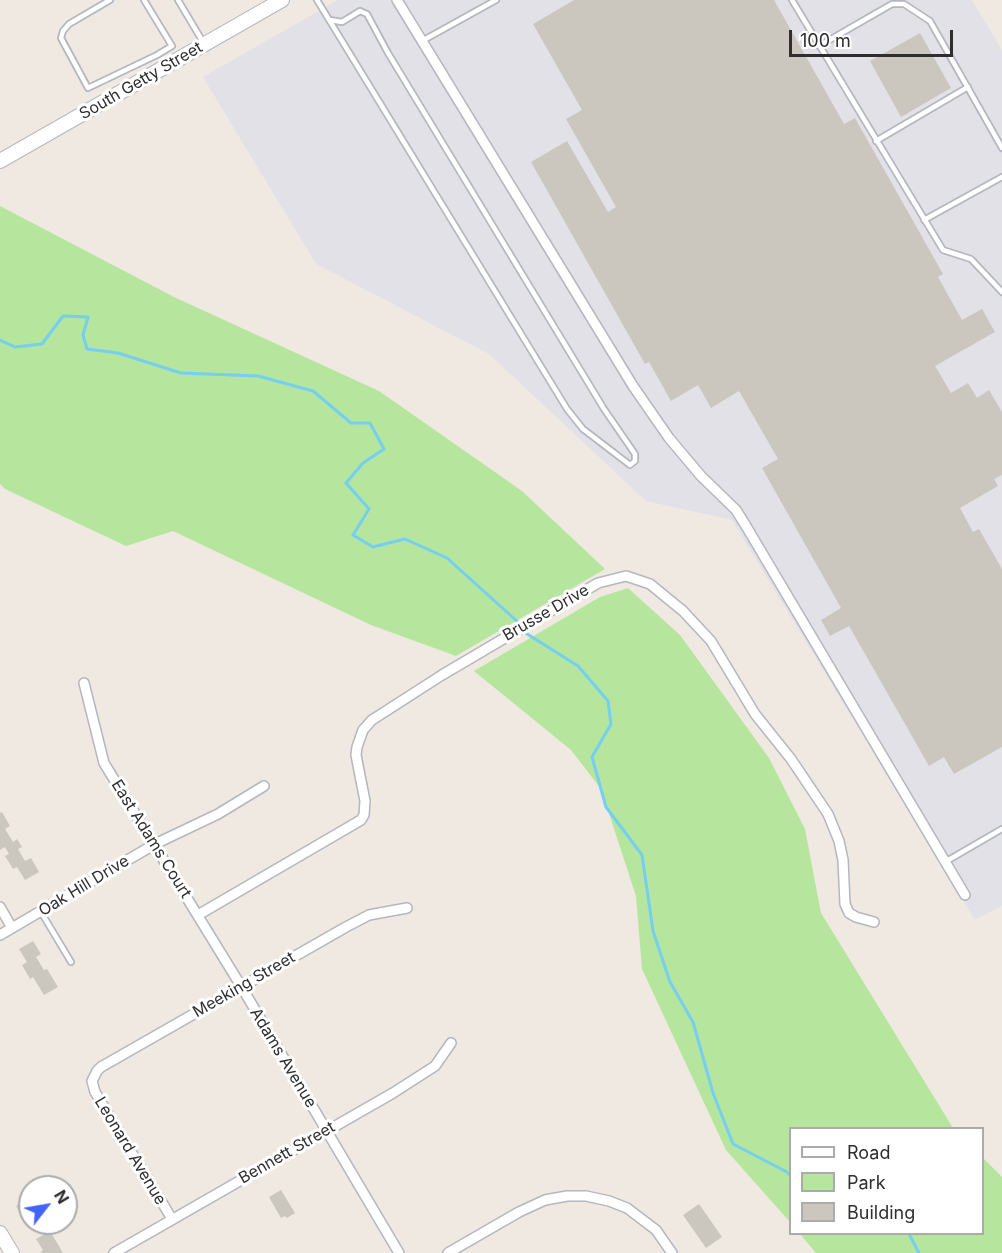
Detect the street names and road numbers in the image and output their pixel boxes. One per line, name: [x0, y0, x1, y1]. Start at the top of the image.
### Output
street label: South Getty Street: [76, 38, 206, 124]
street label: Brusse Drive: [499, 581, 593, 645]
street label: East Adams Court: [107, 776, 195, 902]
street label: Oak Hill Drive: [35, 851, 133, 921]
street label: Meeking Street: [190, 948, 298, 1022]
street label: Adams Avenue: [246, 1005, 320, 1111]
street label: Leonard Avenue: [90, 1093, 170, 1209]
street label: Bennett Street: [236, 1118, 338, 1188]

